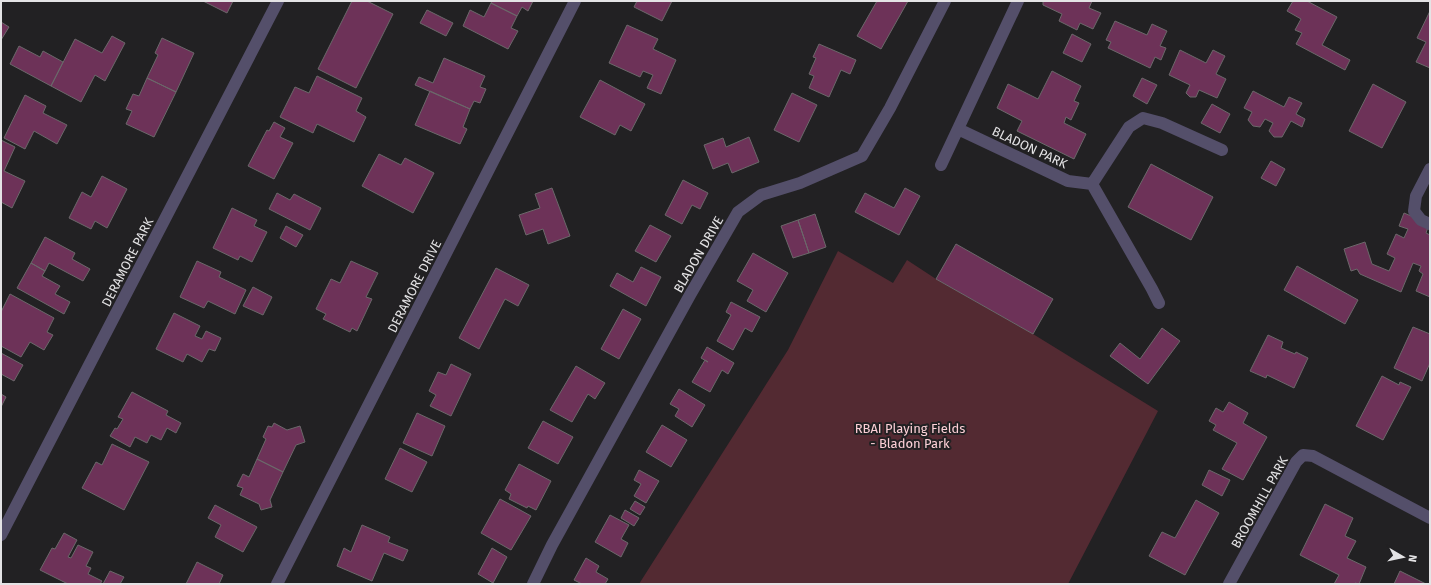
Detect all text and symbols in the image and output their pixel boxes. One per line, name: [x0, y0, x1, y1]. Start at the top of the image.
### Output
street label: BLADON PARK: [990, 123, 1070, 172]
street label: BLADON DRIVE: [670, 213, 726, 295]
street label: DERAMORE PARK: [99, 215, 156, 309]
street label: DERAMORE DRIVE: [385, 237, 444, 335]
park label: RBAI Playing Fields - Bladon Park: [855, 421, 965, 451]
street label: BROOMHILL PARK: [1228, 453, 1291, 551]
north arrow: [1383, 537, 1423, 577]
text: N: [1405, 554, 1419, 563]

